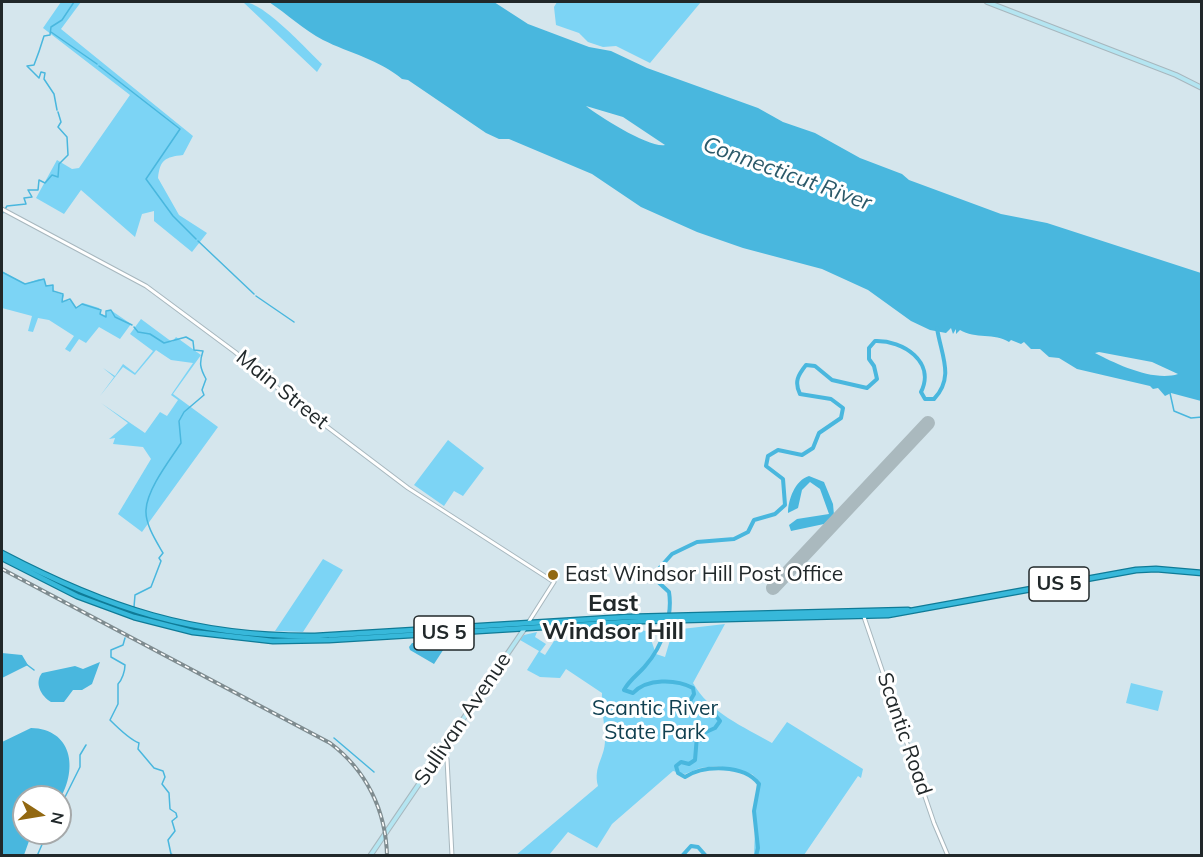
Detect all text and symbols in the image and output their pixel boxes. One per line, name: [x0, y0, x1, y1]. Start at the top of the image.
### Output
water label: Connecticut River: [699, 131, 875, 217]
street label: Main Street: [231, 345, 333, 435]
place label: East Windsor Hill Post Office: [565, 562, 843, 588]
road number: US 5: [1029, 567, 1089, 601]
marker: East Windsor Hill Post Office: [546, 568, 560, 582]
district label: East Windsor Hill: [542, 590, 684, 646]
road number: US 5: [414, 616, 474, 650]
street label: Sullivan Avenue: [409, 648, 517, 790]
street label: Scantic Road: [871, 669, 937, 799]
park label: Scantic River State Park: [592, 696, 718, 746]
north arrow: [12, 785, 72, 845]
text: N: [47, 810, 69, 826]

